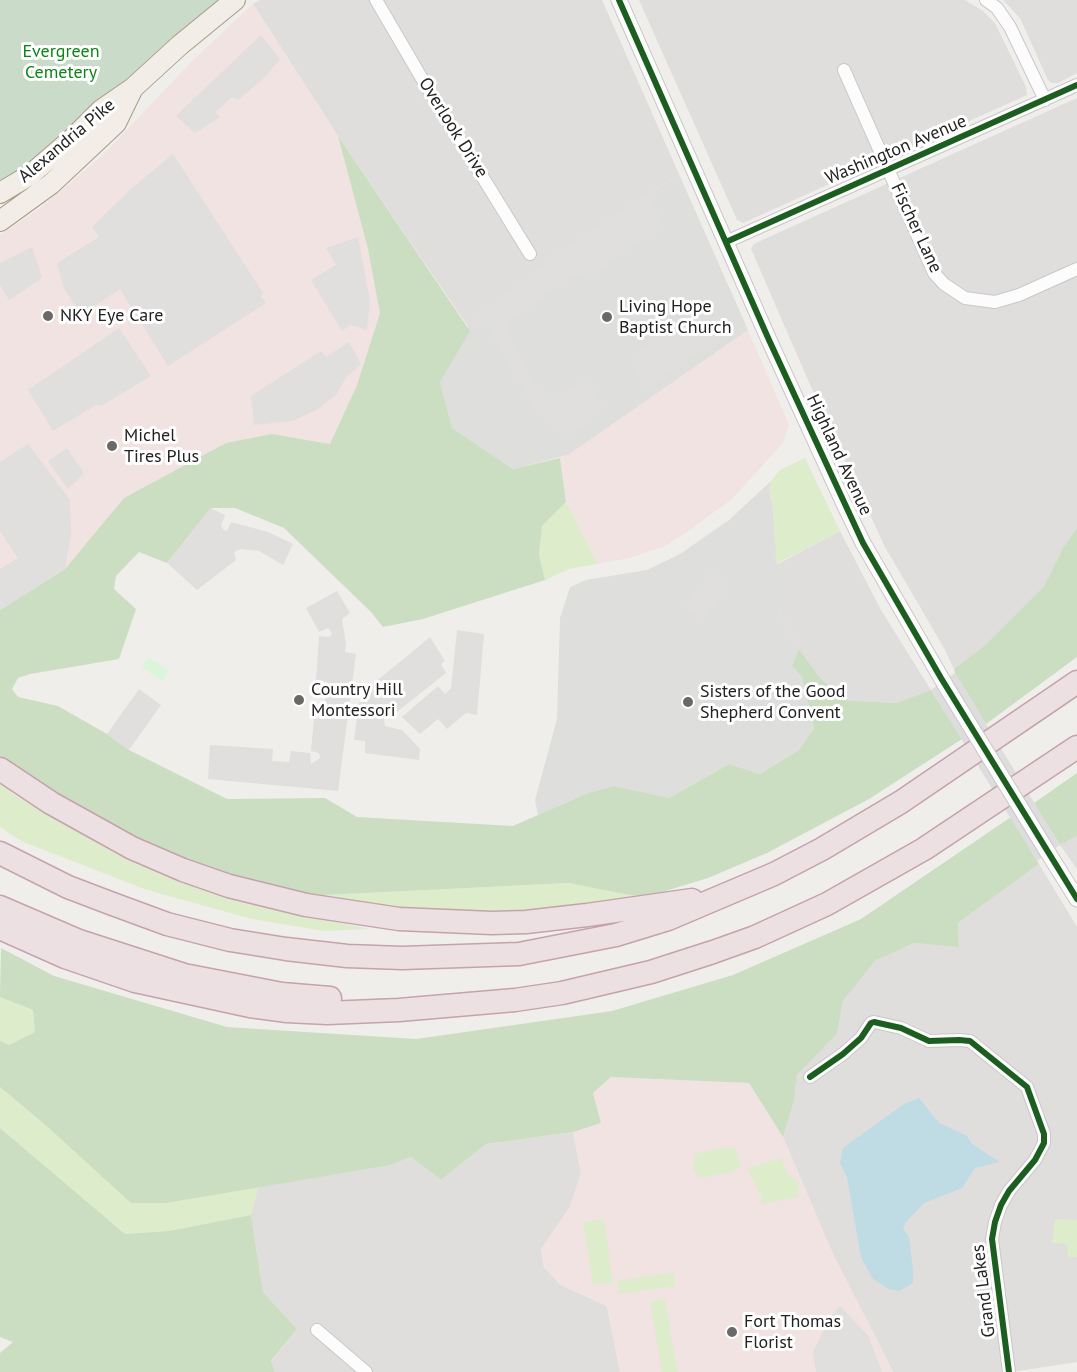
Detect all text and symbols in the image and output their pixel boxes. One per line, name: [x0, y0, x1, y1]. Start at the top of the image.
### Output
park label: Evergreen Cemetery: [22, 41, 100, 84]
street label: Overlook Drive: [414, 74, 492, 182]
street label: Alexandria Pike: [14, 94, 120, 188]
street label: Washington Avenue: [822, 111, 970, 189]
street label: Fischer Lane: [886, 180, 946, 276]
place label: Living Hope Baptist Church: [619, 296, 731, 338]
place label: NKY Eye Care: [60, 305, 163, 327]
marker: NKY Eye Care: [41, 309, 55, 323]
marker: Living Hope Baptist Church: [600, 310, 614, 324]
street label: Highland Avenue: [801, 391, 877, 519]
place label: Michel Tires Plus: [124, 425, 199, 468]
marker: Michel Tires Plus: [105, 439, 119, 453]
place label: Country Hill Montessori: [311, 679, 403, 722]
place label: Sisters of the Good Shepherd Convent: [700, 681, 845, 724]
marker: Country Hill Montessori: [292, 693, 306, 707]
marker: Sisters of the Good Shepherd Convent: [681, 695, 695, 709]
street label: Grand Lakes: [968, 1243, 1000, 1339]
place label: Fort Thomas Florist: [744, 1311, 841, 1354]
marker: Fort Thomas Florist: [725, 1325, 739, 1339]

